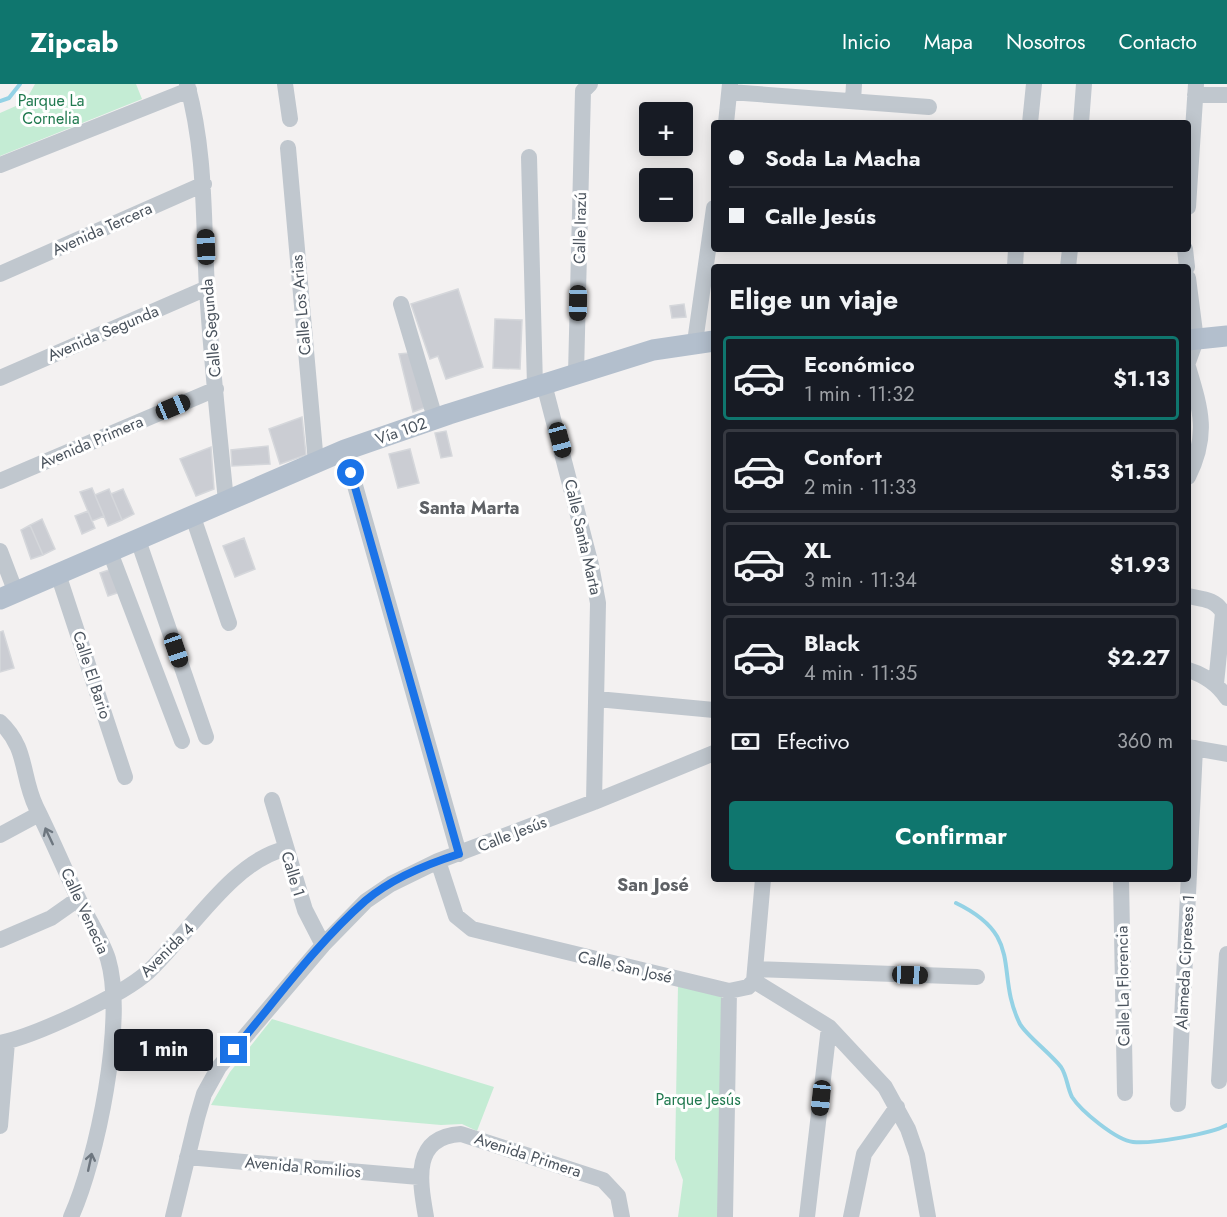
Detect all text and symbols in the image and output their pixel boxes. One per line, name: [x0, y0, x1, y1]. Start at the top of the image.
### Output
text: Zipcab: [30, 22, 119, 63]
text: Inicio: [842, 27, 891, 57]
text: Mapa: [924, 27, 973, 57]
text: Nosotros: [1006, 27, 1085, 57]
text: Contacto: [1118, 27, 1197, 57]
park label: Parque La Cornelia: [18, 89, 84, 130]
map controls: [639, 102, 693, 222]
button: +: [639, 102, 693, 156]
text: Soda La Macha: [765, 142, 921, 174]
button: −: [639, 168, 693, 222]
street label: Calle Irazú: [568, 192, 592, 264]
street label: Avenida Tercera: [48, 197, 156, 261]
text: Calle Jesús: [765, 200, 876, 232]
car: [196, 229, 216, 265]
street label: Calle Los Arias: [285, 254, 317, 356]
street label: Calle Segunda: [195, 278, 227, 378]
text: Elige un viaje: [729, 280, 898, 319]
car: [569, 285, 587, 321]
street label: Avenida Segunda: [44, 299, 162, 367]
text: Económico: [804, 348, 915, 380]
icon: car: [732, 351, 786, 405]
text: $1.13: [1113, 362, 1170, 394]
text: 1 min · 11:32: [804, 380, 915, 409]
car: [153, 392, 193, 422]
street label: Avenida Primera: [35, 410, 147, 474]
street label: Vía 102: [372, 411, 430, 451]
car: [547, 420, 573, 460]
text: Confort: [804, 441, 882, 473]
icon: car: [732, 444, 786, 498]
text: $1.53: [1110, 455, 1170, 487]
route start: [337, 459, 364, 486]
text: 2 min · 11:33: [804, 473, 917, 502]
street label: Calle Santa Marta: [559, 477, 607, 597]
district label: Santa Marta: [419, 495, 519, 521]
text: XL: [804, 534, 831, 566]
icon: car: [732, 537, 786, 591]
text: $1.93: [1110, 548, 1170, 580]
text: 3 min · 11:34: [804, 566, 917, 595]
text: Black: [804, 627, 860, 659]
street label: Calle El Bario: [67, 628, 117, 722]
car: [162, 630, 190, 670]
icon: car: [732, 630, 786, 684]
text: $2.27: [1107, 641, 1170, 673]
text: 4 min · 11:35: [804, 659, 917, 688]
icon: cash: [729, 725, 762, 758]
text: Efectivo: [777, 725, 850, 757]
text: 360 m: [1117, 727, 1173, 756]
button: Confirmar: [729, 801, 1173, 870]
street label: Calle Jesús: [474, 810, 550, 858]
one-way arrow: [43, 827, 55, 845]
street label: Calle 1: [275, 849, 311, 899]
street label: Calle Venecia: [55, 864, 115, 958]
district label: San José: [617, 872, 689, 898]
street label: Alameda Cipreses 1: [1170, 894, 1200, 1030]
street label: Avenida 4: [135, 918, 199, 982]
street label: Calle La Florencia: [1110, 926, 1136, 1046]
street label: Calle San José: [576, 945, 674, 989]
car: [892, 965, 928, 985]
callout: 1 min: [114, 1029, 213, 1071]
text: 1 min: [139, 1035, 188, 1064]
route end: [220, 1036, 247, 1063]
car: [810, 1079, 832, 1117]
park label: Parque Jesús: [655, 1088, 741, 1111]
street label: Avenida Primera: [472, 1127, 584, 1183]
street label: Avenida Romilios: [244, 1150, 362, 1184]
one-way arrow: [85, 1153, 97, 1172]

